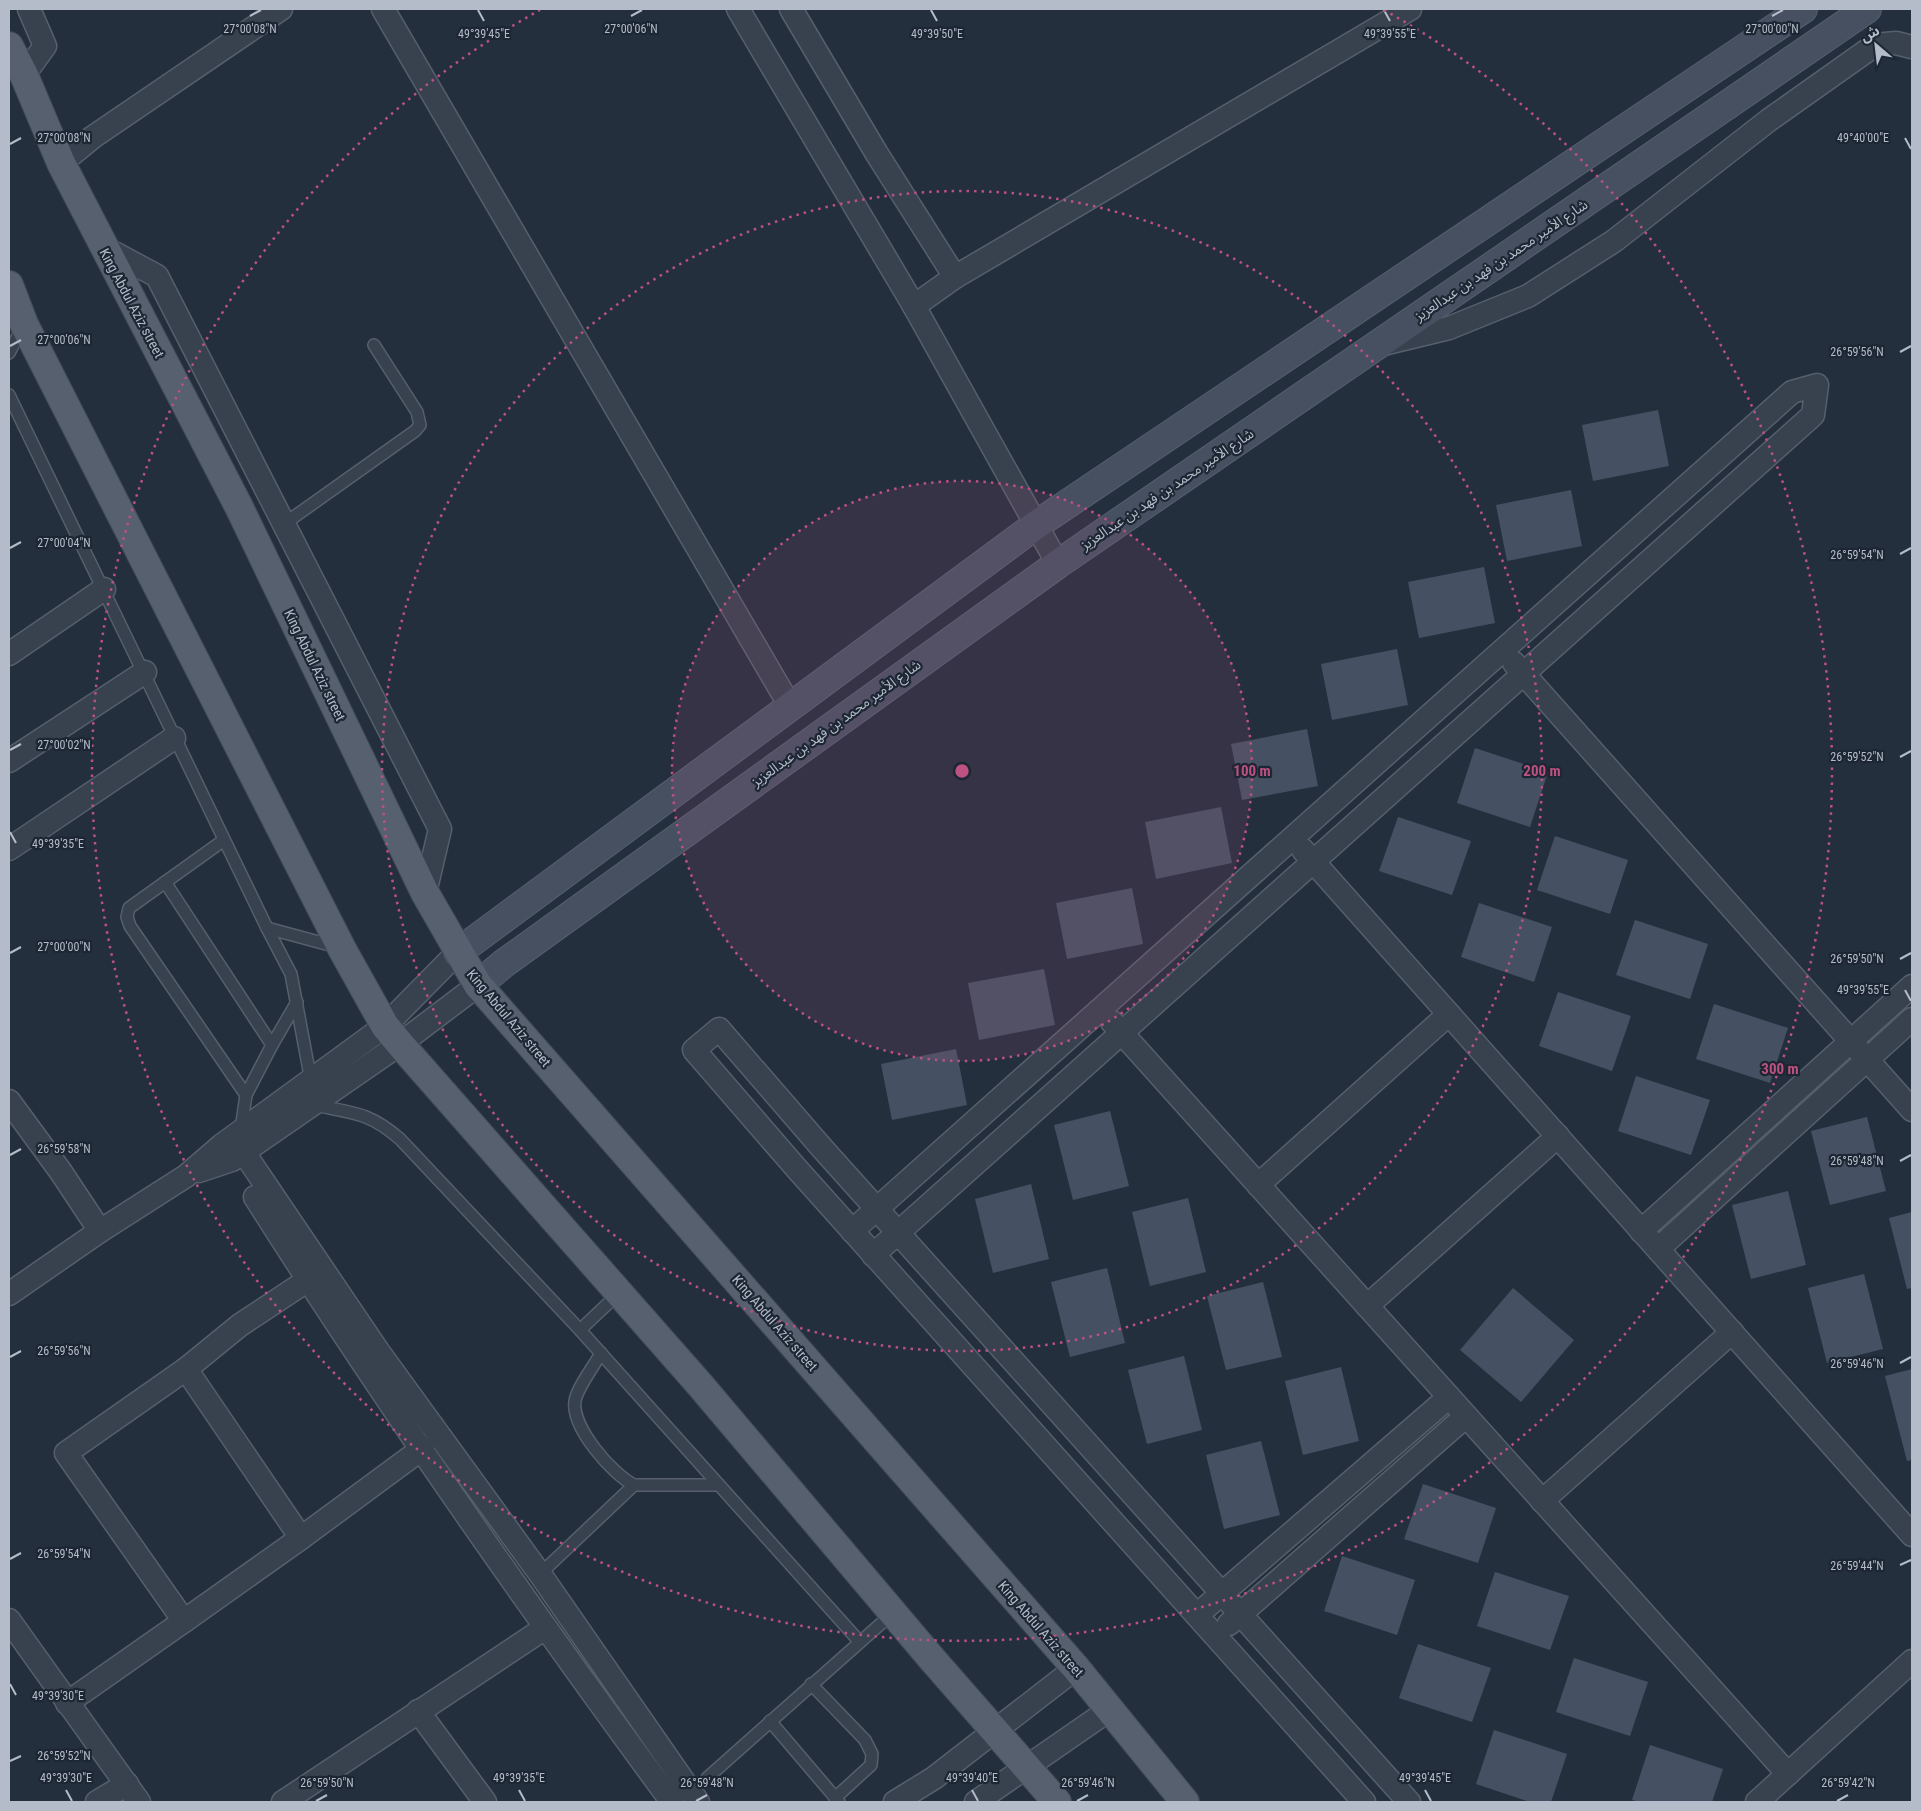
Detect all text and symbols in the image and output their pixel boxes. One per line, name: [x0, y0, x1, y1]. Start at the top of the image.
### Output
north arrow: [1851, 20, 1901, 70]
text: 27°00'08"N: [223, 22, 277, 36]
text: 27°00'06"N: [604, 22, 658, 36]
text: 27°00'00"N: [1745, 22, 1799, 36]
text: ش: [1858, 22, 1882, 45]
text: 49°39'45"E: [458, 27, 510, 41]
text: 49°39'50"E: [911, 27, 963, 41]
text: 49°39'55"E: [1364, 27, 1416, 41]
text: 27°00'08"N: [37, 131, 91, 145]
text: 49°40'00"E: [1837, 131, 1889, 145]
street label: شارع الأمير محمد بن فهد بن عبدالعزيز: [1411, 196, 1592, 327]
street label: King Abdul Aziz street: [96, 246, 168, 360]
text: 27°00'06"N: [37, 333, 91, 347]
text: 26°59'56"N: [1830, 345, 1884, 359]
street label: شارع الأمير محمد بن فهد بن عبدالعزيز: [1077, 425, 1258, 556]
text: 27°00'04"N: [37, 536, 91, 550]
text: 26°59'54"N: [1830, 548, 1884, 562]
street label: King Abdul Aziz street: [281, 607, 349, 723]
street label: شارع الأمير محمد بن فهد بن عبدالعزيز: [748, 656, 925, 793]
text: 27°00'02"N: [37, 738, 91, 752]
text: 26°59'52"N: [1830, 750, 1884, 764]
centre of rings: [953, 762, 971, 780]
text: 100 m: [1233, 762, 1271, 780]
text: 200 m: [1523, 762, 1561, 780]
text: 49°39'35"E: [32, 837, 84, 851]
text: 27°00'00"N: [37, 940, 91, 954]
text: 26°59'50"N: [1830, 952, 1884, 966]
street label: King Abdul Aziz street: [464, 966, 554, 1070]
text: 49°39'55"E: [1837, 983, 1889, 997]
text: 300 m: [1761, 1060, 1799, 1078]
text: 26°59'58"N: [37, 1142, 91, 1156]
text: 26°59'48"N: [1830, 1154, 1884, 1168]
street label: King Abdul Aziz street: [729, 1272, 821, 1374]
text: 26°59'56"N: [37, 1344, 91, 1358]
text: 26°59'46"N: [1830, 1357, 1884, 1371]
text: 26°59'54"N: [37, 1547, 91, 1561]
text: 26°59'44"N: [1830, 1559, 1884, 1573]
street label: King Abdul Aziz street: [995, 1578, 1087, 1680]
text: 49°39'30"E: [32, 1689, 84, 1703]
text: 26°59'52"N: [37, 1749, 91, 1763]
text: 49°39'30"E: [40, 1771, 92, 1785]
text: 49°39'35"E: [493, 1771, 545, 1785]
text: 49°39'40"E: [946, 1771, 998, 1785]
text: 49°39'45"E: [1399, 1771, 1451, 1785]
text: 26°59'50"N: [300, 1776, 354, 1790]
text: 26°59'48"N: [680, 1776, 734, 1790]
text: 26°59'46"N: [1061, 1776, 1115, 1790]
text: 26°59'42"N: [1821, 1776, 1875, 1790]

